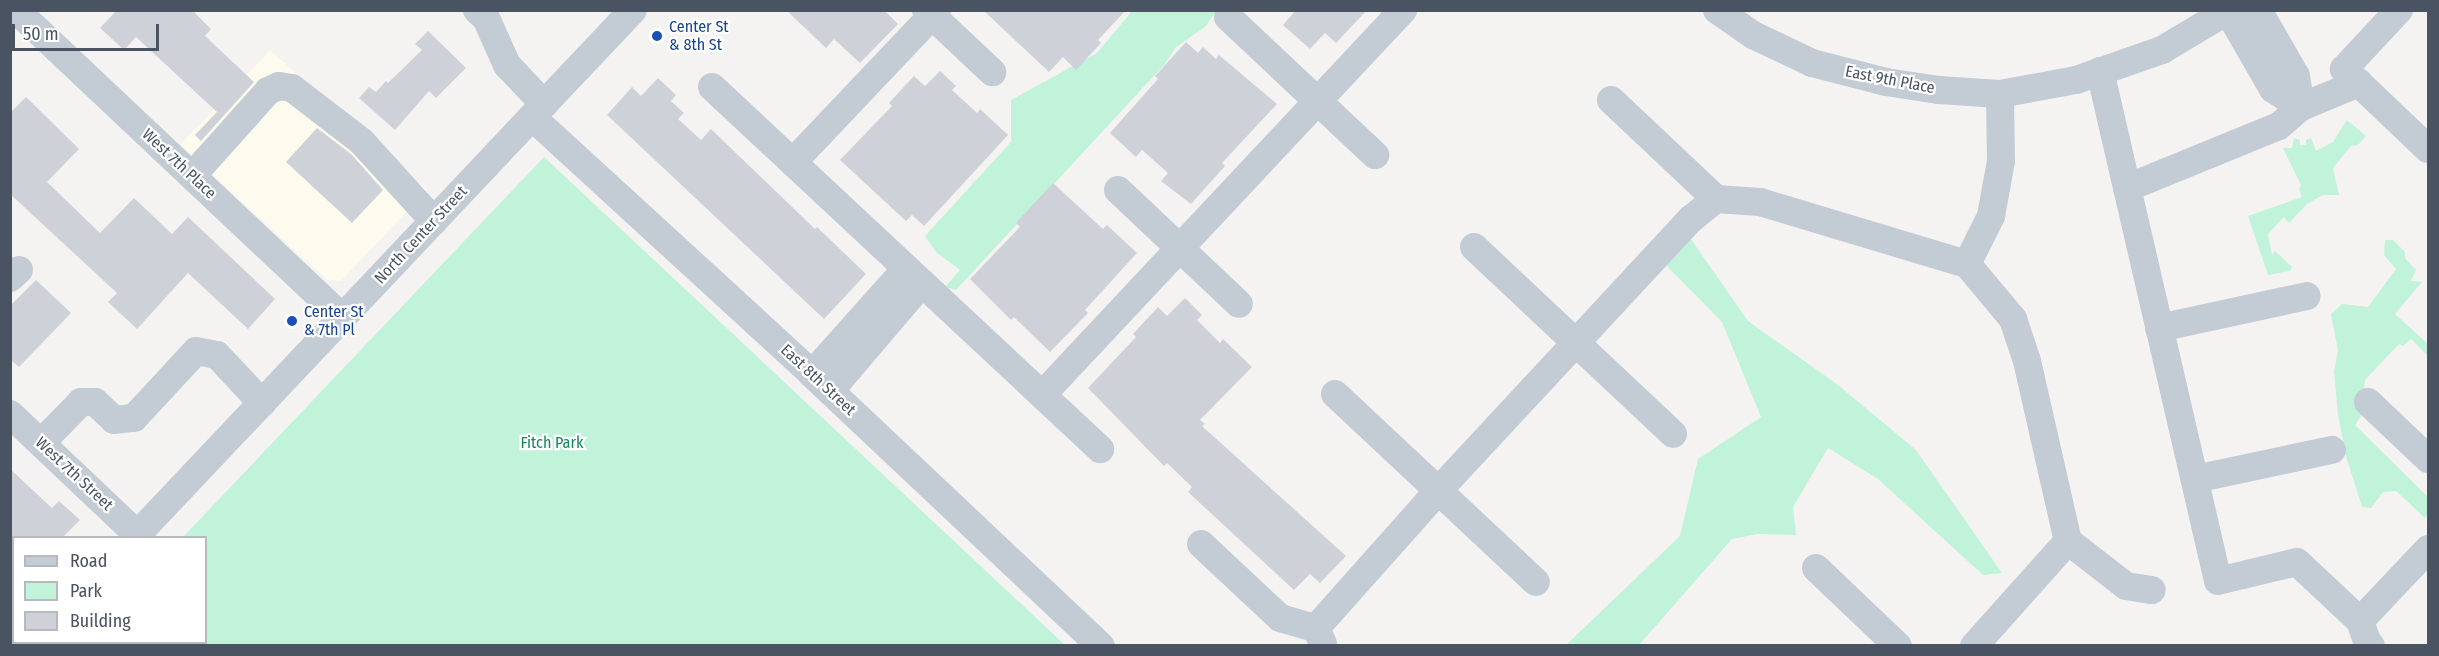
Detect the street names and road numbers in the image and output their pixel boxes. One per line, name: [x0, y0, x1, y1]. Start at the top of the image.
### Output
street label: East 9th Place: [1844, 62, 1936, 98]
street label: West 7th Place: [138, 125, 220, 203]
street label: North Center Street: [371, 182, 471, 288]
street label: East 8th Street: [776, 340, 860, 420]
street label: West 7th Street: [31, 433, 117, 515]

